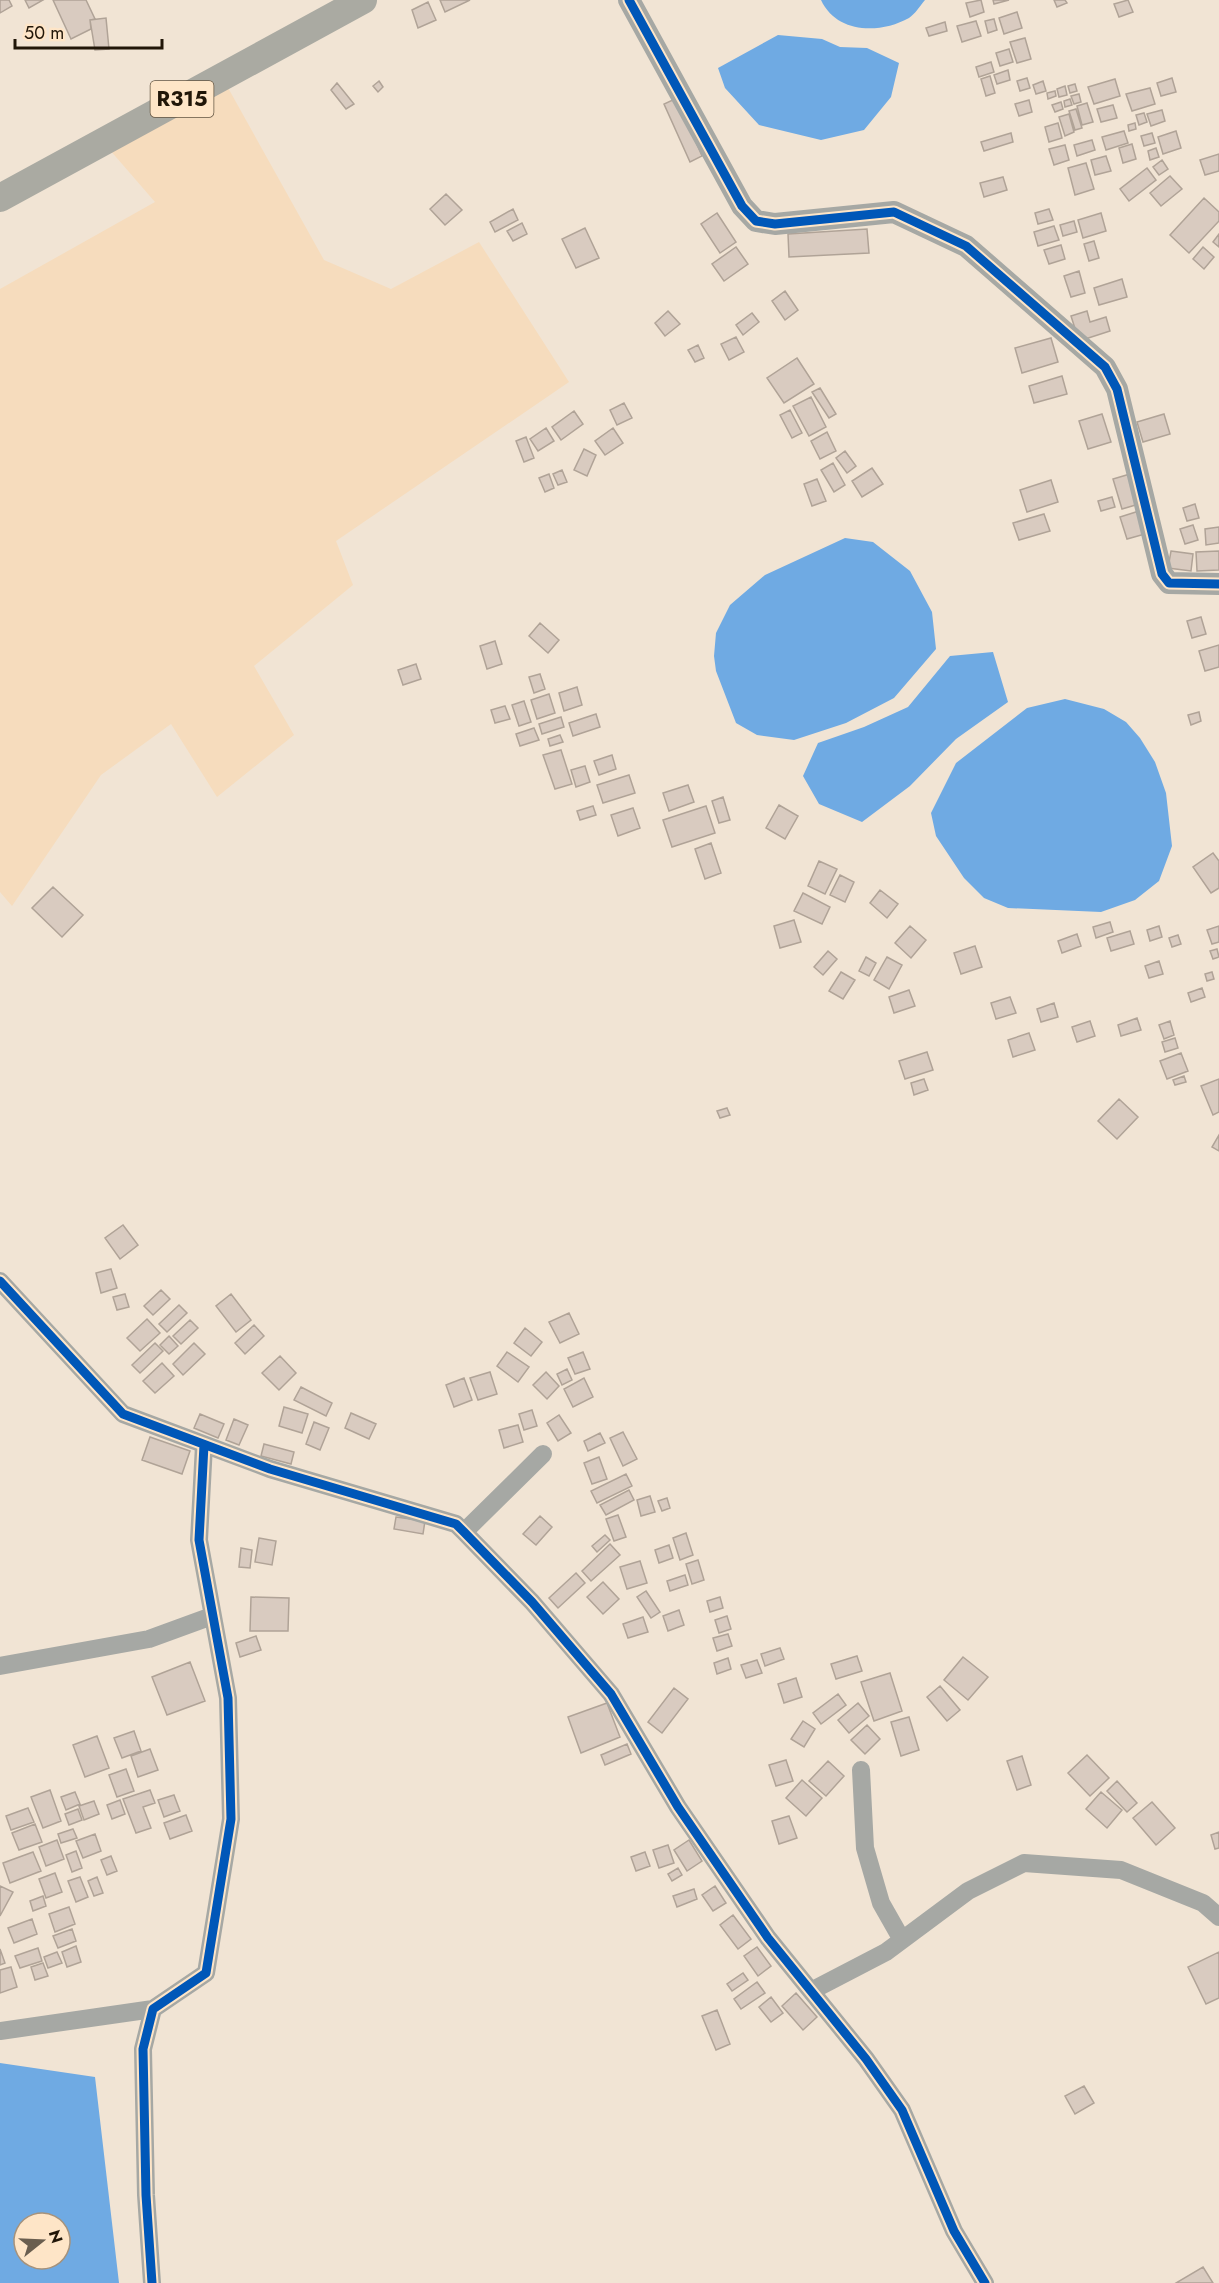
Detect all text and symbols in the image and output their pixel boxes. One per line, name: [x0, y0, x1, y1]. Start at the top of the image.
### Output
scale bar: [15, 12, 162, 50]
text: 50 m: [24, 20, 64, 46]
road number: R315: [150, 81, 213, 117]
north arrow: [12, 2211, 72, 2271]
text: N: [43, 2227, 69, 2246]

